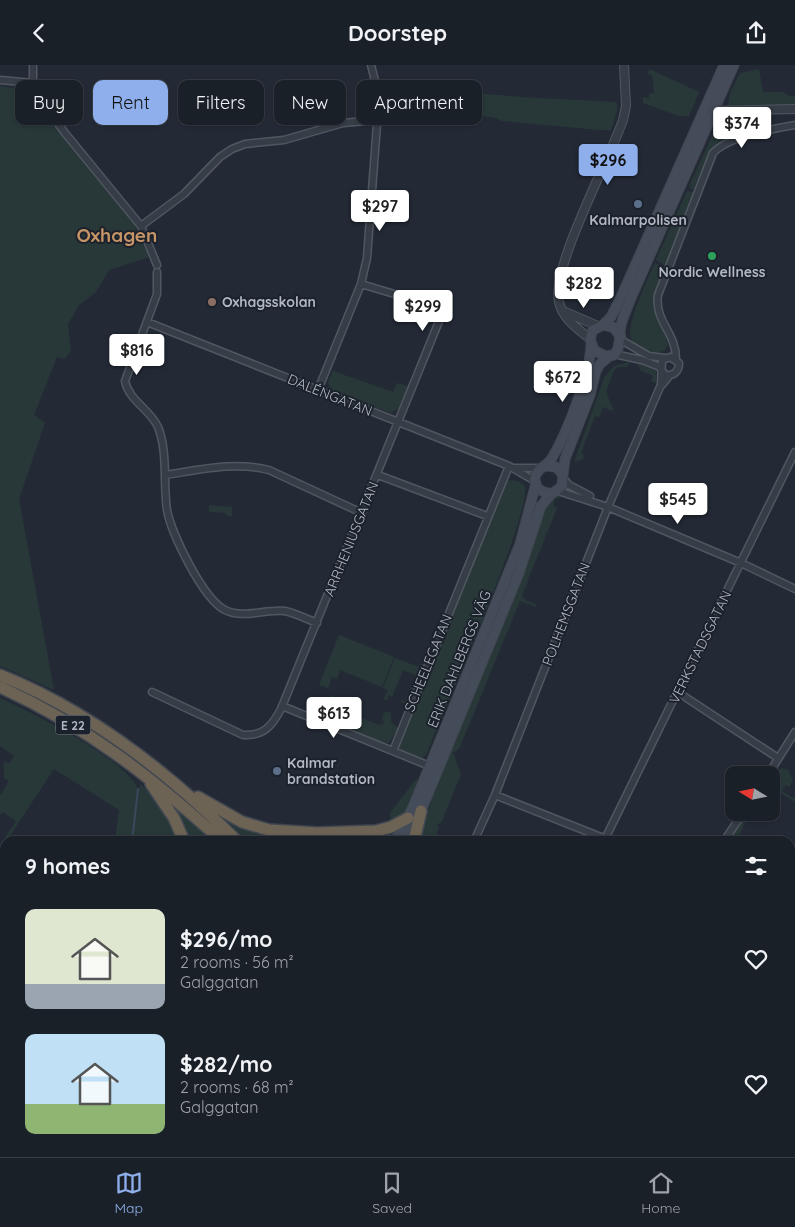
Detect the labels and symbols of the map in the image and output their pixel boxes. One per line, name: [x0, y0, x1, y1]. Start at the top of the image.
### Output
pin: $374: [712, 107, 772, 149]
pin: $296: [578, 143, 638, 186]
pin: $297: [350, 189, 410, 232]
marker: Kalmarpolisen: [632, 198, 644, 210]
place label: Kalmarpolisen: [589, 211, 687, 229]
district label: Oxhagen: [77, 223, 157, 247]
marker: Nordic Wellness: [706, 250, 718, 262]
place label: Nordic Wellness: [658, 263, 766, 281]
pin: $282: [554, 267, 614, 309]
pin: $299: [393, 289, 453, 332]
place label: Oxhagsskolan: [222, 293, 316, 311]
marker: Oxhagsskolan: [206, 296, 218, 308]
pin: $816: [107, 333, 167, 376]
pin: $672: [533, 361, 593, 403]
street label: DALÉNGATAN: [285, 370, 375, 420]
street label: ARRHENIUSGATAN: [320, 479, 382, 599]
pin: $545: [648, 483, 708, 525]
street label: POLHEMSGATAN: [538, 560, 594, 668]
street label: VERKSTADSGATAN: [665, 587, 735, 707]
street label: ERIK DAHLBERGS VÄG: [423, 588, 495, 730]
street label: SCHEELEGATAN: [400, 612, 456, 714]
pin: $613: [304, 697, 364, 739]
road number: E 22: [56, 715, 90, 735]
place label: Kalmar brandstation: [287, 754, 375, 788]
marker: Kalmar brandstation: [271, 765, 283, 777]
north arrow: [725, 766, 780, 821]

